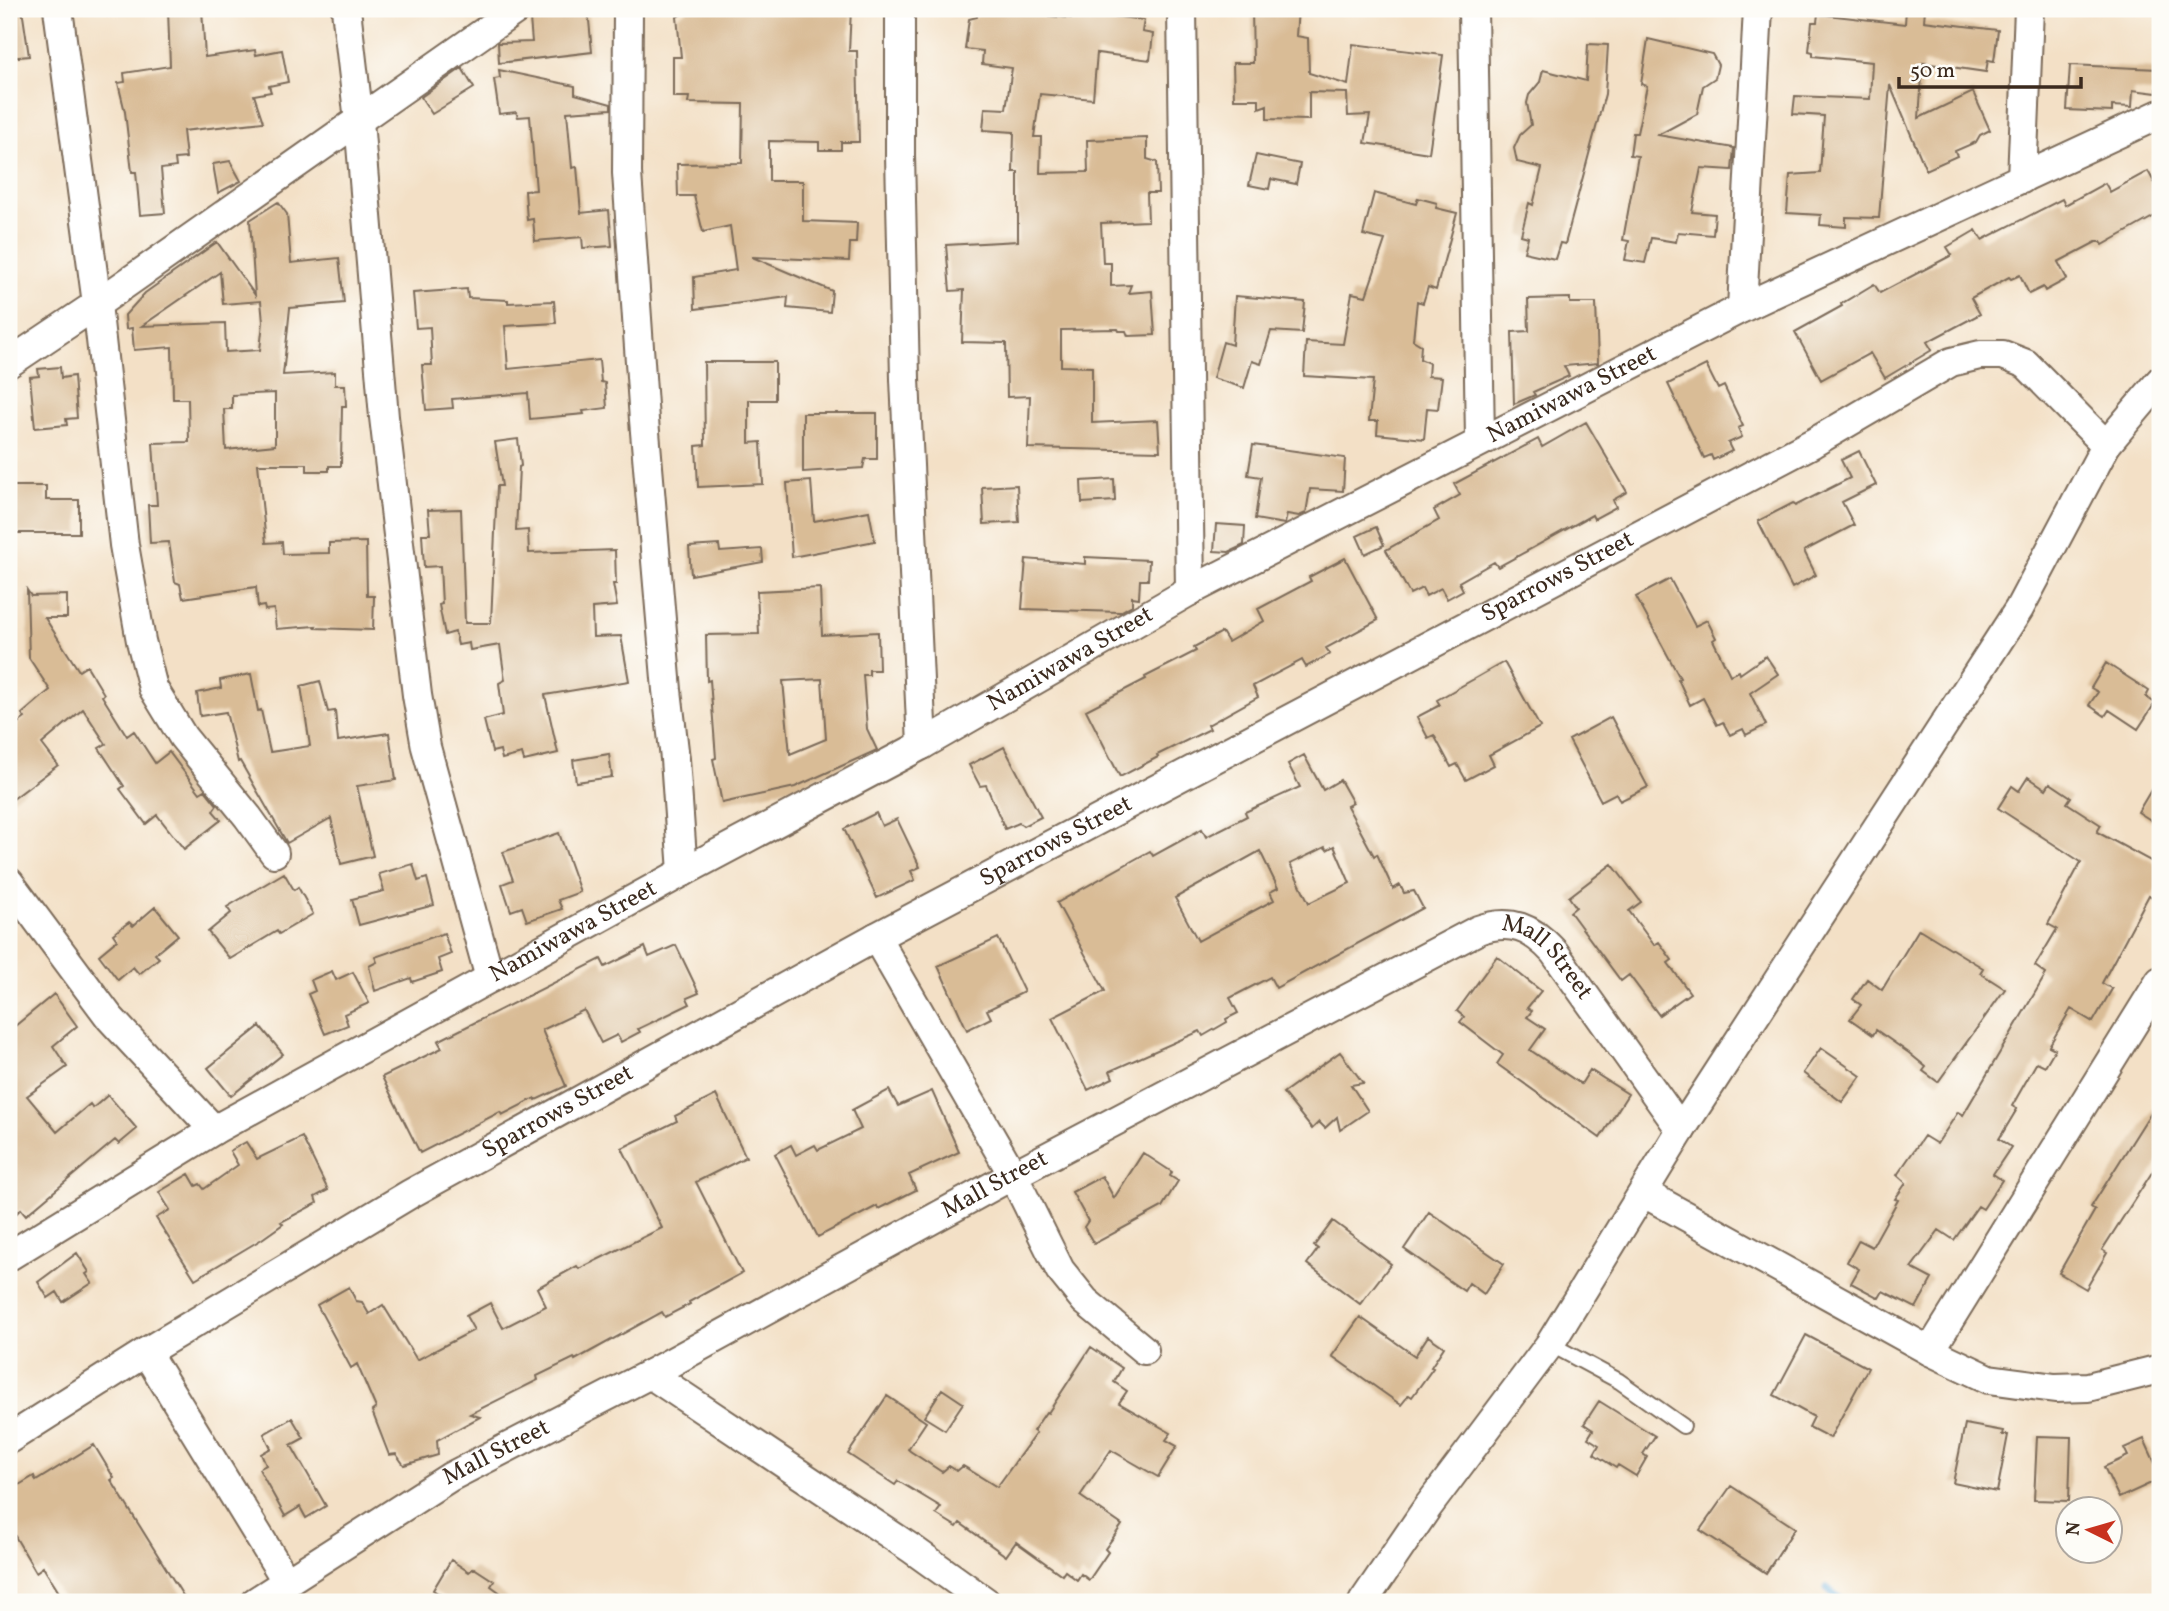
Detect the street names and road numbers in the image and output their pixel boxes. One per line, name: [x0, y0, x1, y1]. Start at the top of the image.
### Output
street label: Namiwawa Street: [1481, 337, 1663, 453]
street label: Sparrows Street: [1476, 523, 1640, 632]
street label: Namiwawa Street: [981, 598, 1160, 721]
street label: Sparrows Street: [974, 788, 1139, 896]
street label: Namiwawa Street: [484, 872, 663, 992]
street label: Mall Street: [1499, 907, 1600, 1007]
street label: Sparrows Street: [476, 1057, 640, 1168]
street label: Mall Street: [936, 1142, 1054, 1228]
street label: Mall Street: [437, 1411, 556, 1495]

